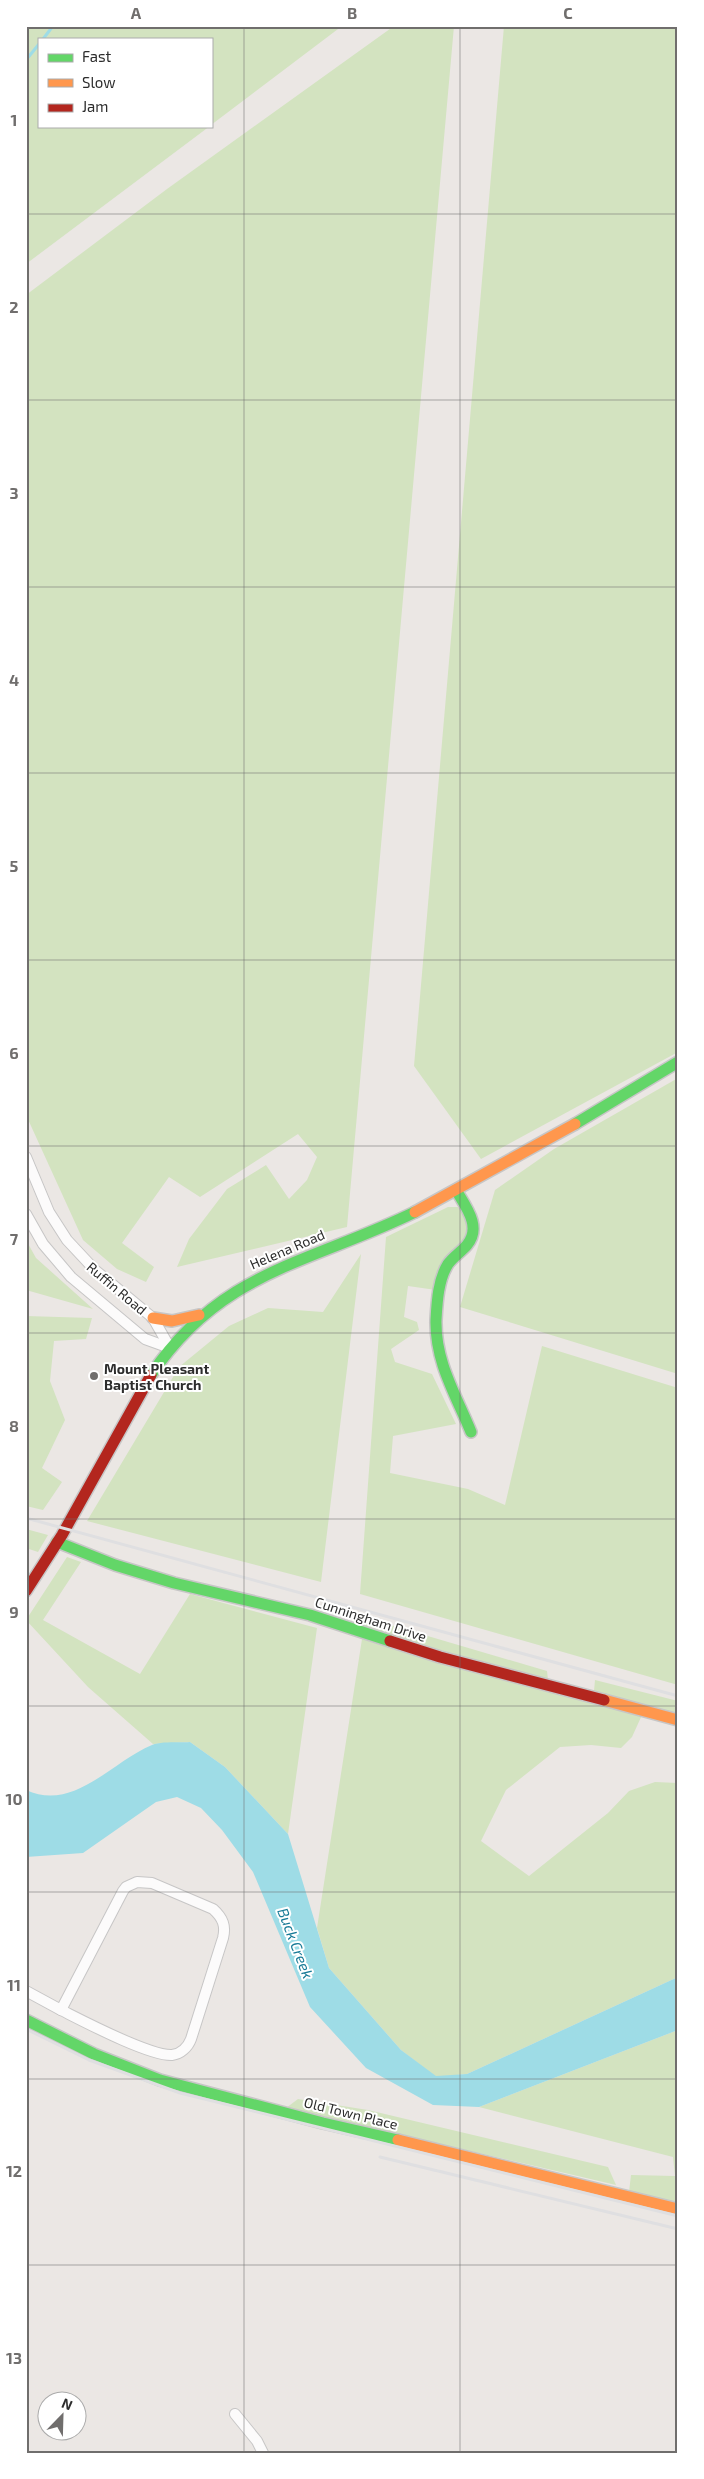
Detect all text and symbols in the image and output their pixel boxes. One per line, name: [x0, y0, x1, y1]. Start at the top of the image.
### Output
text: A: [131, 3, 142, 22]
text: B: [347, 3, 357, 22]
text: C: [563, 3, 573, 22]
legend: [38, 38, 212, 128]
text: Fast: [82, 47, 112, 65]
text: Slow: [82, 73, 116, 91]
text: Jam: [82, 97, 108, 115]
text: 1: [11, 110, 17, 129]
text: 2: [9, 297, 19, 316]
text: 3: [9, 483, 19, 502]
text: 4: [9, 670, 19, 689]
text: 5: [10, 856, 19, 875]
text: 6: [9, 1043, 19, 1062]
street label: Helena Road: [247, 1226, 327, 1272]
text: 7: [10, 1229, 19, 1248]
street label: Ruffin Road: [84, 1258, 150, 1318]
place label: Mount Pleasant Baptist Church: [104, 1360, 209, 1393]
marker: Mount Pleasant Baptist Church: [88, 1370, 100, 1382]
text: 8: [9, 1416, 19, 1435]
street label: Cunningham Drive: [313, 1593, 429, 1645]
text: 9: [9, 1602, 19, 1621]
text: 10: [5, 1789, 23, 1808]
water label: Buck Creek: [274, 1905, 318, 1981]
text: 11: [7, 1975, 21, 1994]
street label: Old Town Place: [302, 2093, 400, 2133]
text: 12: [6, 2161, 22, 2180]
text: 13: [6, 2348, 22, 2367]
north arrow: [38, 2392, 88, 2442]
text: N: [59, 2394, 75, 2413]

